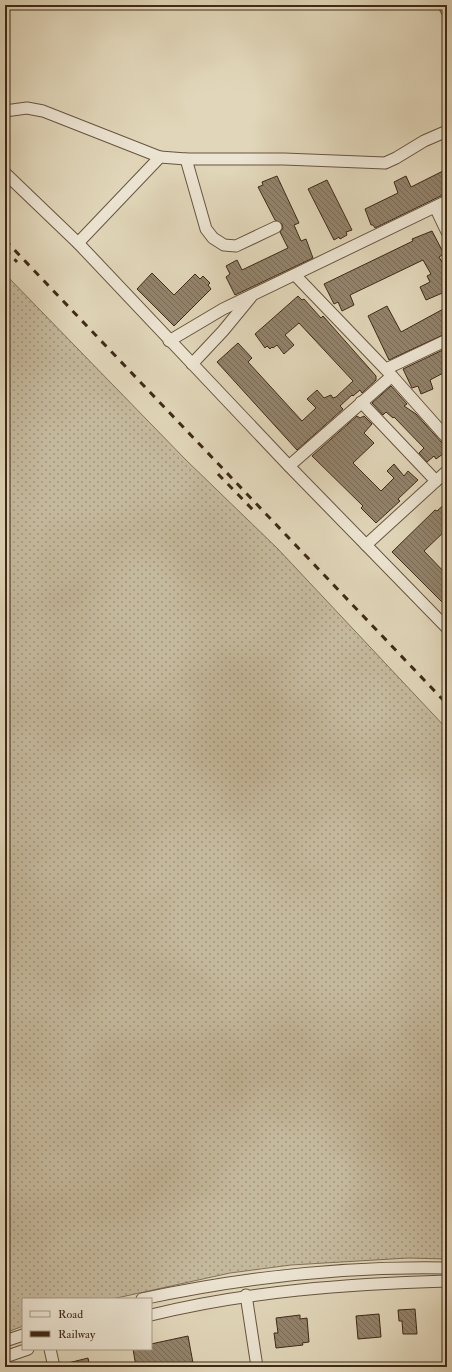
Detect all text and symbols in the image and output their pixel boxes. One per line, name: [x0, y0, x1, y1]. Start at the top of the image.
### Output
legend: [22, 1298, 152, 1350]
text: Road: [58, 1307, 83, 1322]
text: Railway: [58, 1327, 96, 1342]

